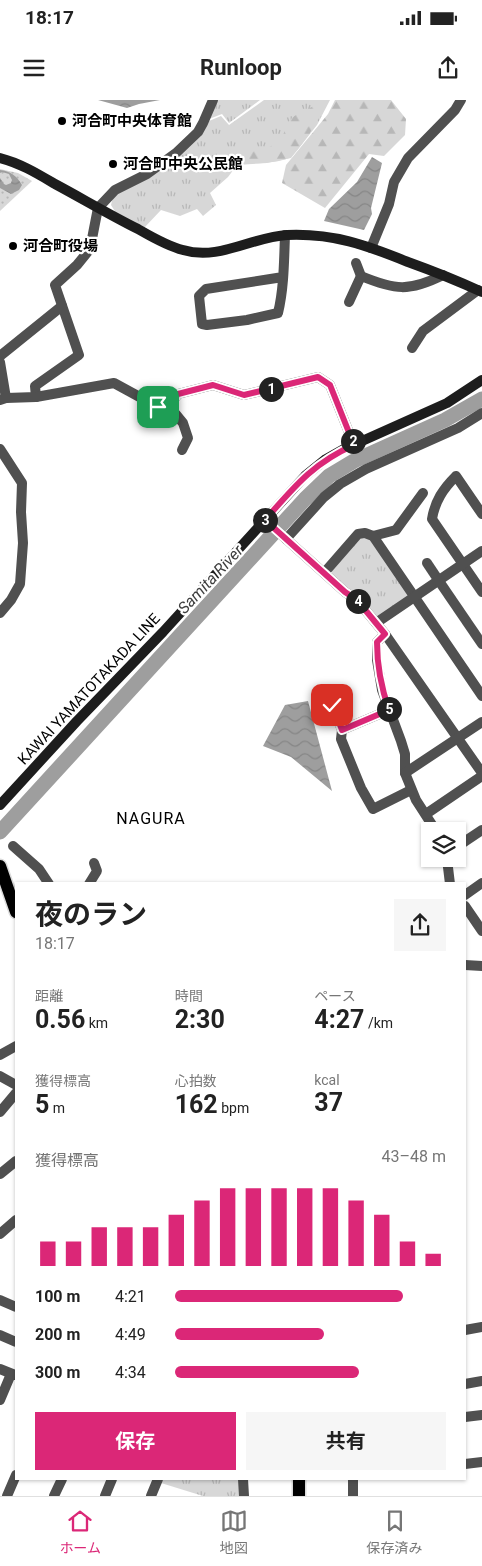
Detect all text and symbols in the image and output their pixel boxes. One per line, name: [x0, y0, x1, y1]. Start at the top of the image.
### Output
text: 18:17: [25, 6, 74, 29]
icon: menu: [20, 54, 48, 82]
icon: share: [434, 54, 462, 82]
text: Runloop: [200, 55, 282, 80]
place label: 河合町中央体育館: [72, 112, 192, 130]
marker: 河合町中央体育館: [56, 115, 68, 127]
place label: 河合町中央公民館: [123, 155, 243, 173]
marker: 河合町中央公民館: [107, 158, 119, 170]
place label: 河合町役場: [23, 237, 98, 255]
marker: 河合町役場: [7, 240, 19, 252]
pin: 1: [258, 376, 284, 402]
text: 1: [267, 381, 276, 397]
pin: [137, 386, 179, 428]
icon: arrive: [144, 393, 172, 421]
pin: 2: [340, 428, 366, 454]
text: 2: [349, 433, 358, 449]
pin: 3: [252, 508, 278, 532]
text: 3: [261, 512, 270, 528]
water label: Samita River: [174, 541, 247, 618]
pin: 4: [346, 588, 370, 614]
text: 4: [354, 593, 363, 609]
street label: KAWAI YAMATOTAKADA LINE: [14, 609, 164, 768]
pin: [311, 684, 353, 726]
icon: check: [318, 691, 346, 719]
pin: 5: [376, 696, 402, 722]
text: 5: [385, 701, 394, 717]
district label: NAGURA: [116, 809, 186, 828]
map controls: [421, 822, 466, 867]
button: layers: [421, 822, 466, 867]
text: 夜のラン: [35, 898, 147, 931]
button: share: [394, 899, 446, 951]
text: 18:17: [35, 934, 75, 953]
text: 距離: [35, 988, 63, 1004]
text: 時間: [175, 988, 203, 1004]
text: ペース: [314, 988, 356, 1004]
text: 0.56: [35, 1005, 85, 1034]
text: 2:30: [175, 1005, 225, 1034]
text: 4:27: [314, 1005, 364, 1034]
text: km: [85, 1015, 108, 1031]
text: /km: [364, 1015, 393, 1031]
text: kcal: [314, 1072, 340, 1088]
text: 獲得標高: [35, 1073, 91, 1089]
text: 心拍数: [175, 1073, 217, 1089]
text: 37: [314, 1088, 343, 1117]
text: 5: [35, 1090, 49, 1119]
text: 162: [175, 1090, 218, 1119]
text: m: [49, 1100, 65, 1116]
text: bpm: [218, 1100, 249, 1116]
text: 43–48 m: [382, 1147, 446, 1166]
text: 獲得標高: [35, 1151, 99, 1170]
text: 100 m: [35, 1287, 80, 1306]
text: 4:21: [115, 1287, 146, 1306]
text: 200 m: [35, 1325, 80, 1344]
text: 4:49: [115, 1325, 146, 1344]
text: 300 m: [35, 1363, 80, 1382]
text: 4:34: [115, 1363, 146, 1382]
button: 保存: [35, 1412, 236, 1470]
button: 共有: [246, 1412, 446, 1470]
tab: ホーム: [59, 1507, 101, 1557]
tab: 地図: [220, 1507, 248, 1557]
tab: 保存済み: [367, 1507, 423, 1557]

